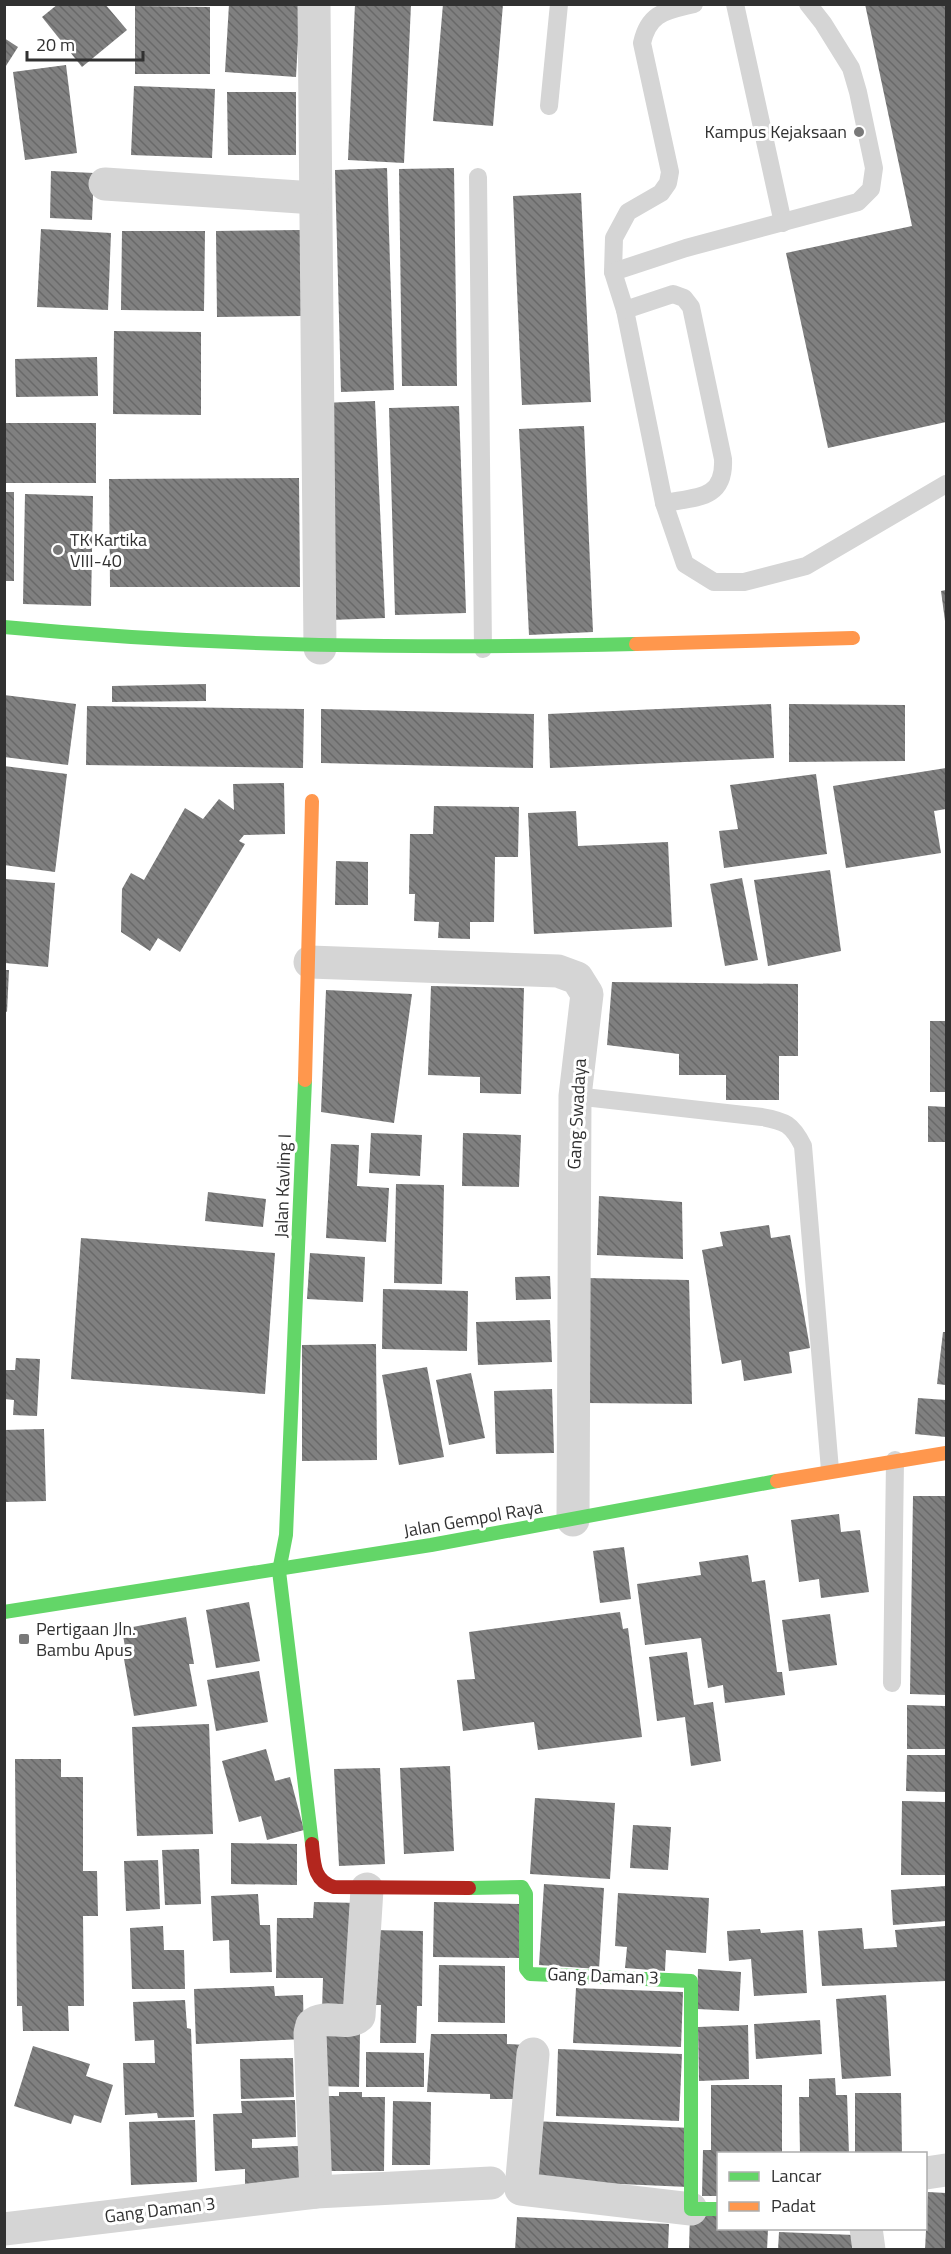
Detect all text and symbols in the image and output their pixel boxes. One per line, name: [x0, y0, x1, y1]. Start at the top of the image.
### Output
scale bar: [27, 24, 142, 62]
text: 20 m: [36, 31, 75, 58]
place label: Kampus Kejaksaan: [705, 118, 847, 145]
marker: Kampus Kejaksaan: [852, 125, 866, 139]
place label: TK Kartika VIII-40: [70, 526, 147, 574]
marker: TK Kartika VIII-40: [51, 543, 65, 557]
street label: Gang Swadaya: [560, 1058, 593, 1170]
street label: Jalan Kavling I: [267, 1133, 298, 1239]
street label: Jalan Gempol Raya: [401, 1493, 545, 1544]
place label: Pertigaan Jln. Bambu Apus: [36, 1615, 136, 1663]
marker: Pertigaan Jln. Bambu Apus: [17, 1632, 31, 1646]
street label: Gang Daman 3: [547, 1960, 659, 1991]
legend: [717, 2152, 927, 2230]
text: Lancar: [771, 2162, 821, 2189]
street label: Gang Daman 3: [103, 2189, 217, 2230]
text: Padat: [771, 2192, 816, 2219]

